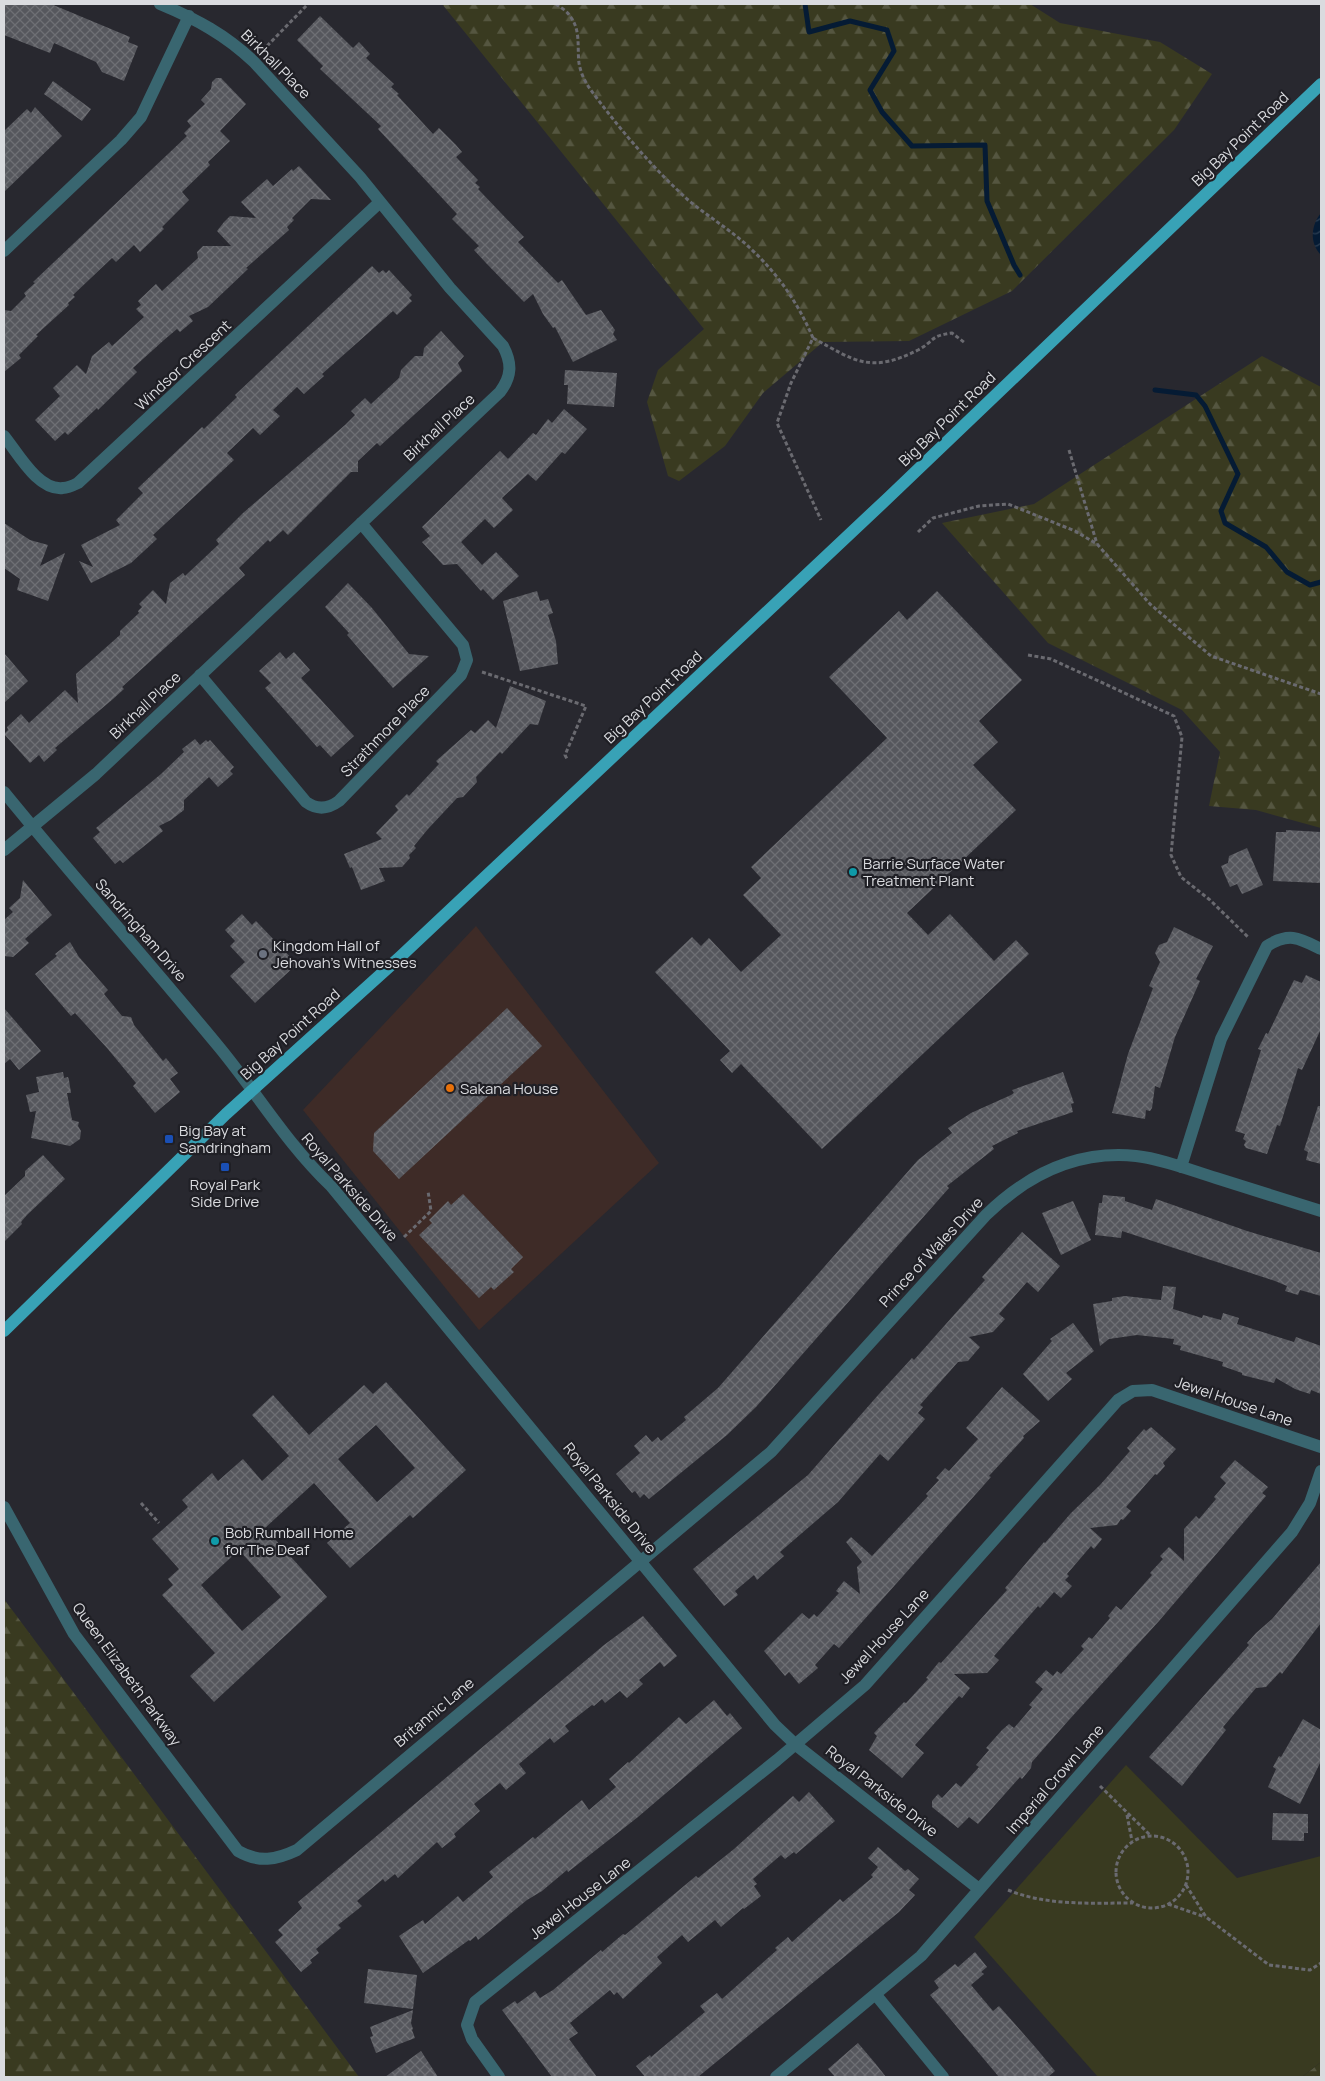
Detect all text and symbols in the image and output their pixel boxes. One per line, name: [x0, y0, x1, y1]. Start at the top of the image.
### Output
street label: Birkhall Place: [237, 25, 316, 104]
street label: Big Bay Point Road: [1187, 87, 1293, 191]
street label: Windsor Crescent: [130, 315, 236, 415]
street label: Big Bay Point Road: [894, 367, 1000, 471]
street label: Birkhall Place: [399, 388, 479, 466]
street label: Big Bay Point Road: [599, 646, 707, 748]
street label: Birkhall Place: [105, 666, 185, 744]
street label: Strathmore Place: [336, 680, 434, 781]
place label: Barrie Surface Water Treatment Plant: [863, 853, 1006, 891]
marker: Barrie Surface Water Treatment Plant: [847, 866, 859, 878]
street label: Sandringham Drive: [90, 874, 192, 986]
place label: Kingdom Hall of Jehovah's Witnesses: [273, 935, 417, 973]
marker: Kingdom Hall of Jehovah's Witnesses: [257, 948, 269, 960]
street label: Big Bay Point Road: [236, 984, 344, 1084]
place label: Sakana House: [460, 1078, 559, 1099]
marker: Sakana House: [444, 1082, 456, 1094]
place label: Big Bay at Sandringham: [179, 1120, 271, 1158]
street label: Royal Parkside Drive: [297, 1128, 403, 1246]
marker: Big Bay at Sandringham: [163, 1133, 175, 1145]
marker: Royal Park Side Drive: [219, 1161, 231, 1173]
place label: Royal Park Side Drive: [190, 1174, 261, 1212]
street label: Prince of Wales Drive: [874, 1192, 988, 1312]
street label: Jewel House Lane: [1172, 1371, 1296, 1431]
street label: Royal Parkside Drive: [559, 1438, 662, 1558]
place label: Bob Rumball Home for The Deaf: [225, 1522, 354, 1560]
marker: Bob Rumball Home for The Deaf: [209, 1535, 221, 1547]
street label: Jewel House Lane: [834, 1584, 934, 1688]
street label: Queen Elizabeth Parkway: [68, 1598, 186, 1750]
street label: Britannic Lane: [389, 1672, 479, 1752]
street label: Imperial Crown Lane: [1001, 1719, 1109, 1838]
street label: Royal Parkside Drive: [821, 1740, 943, 1842]
street label: Jewel House Lane: [525, 1852, 635, 1944]

